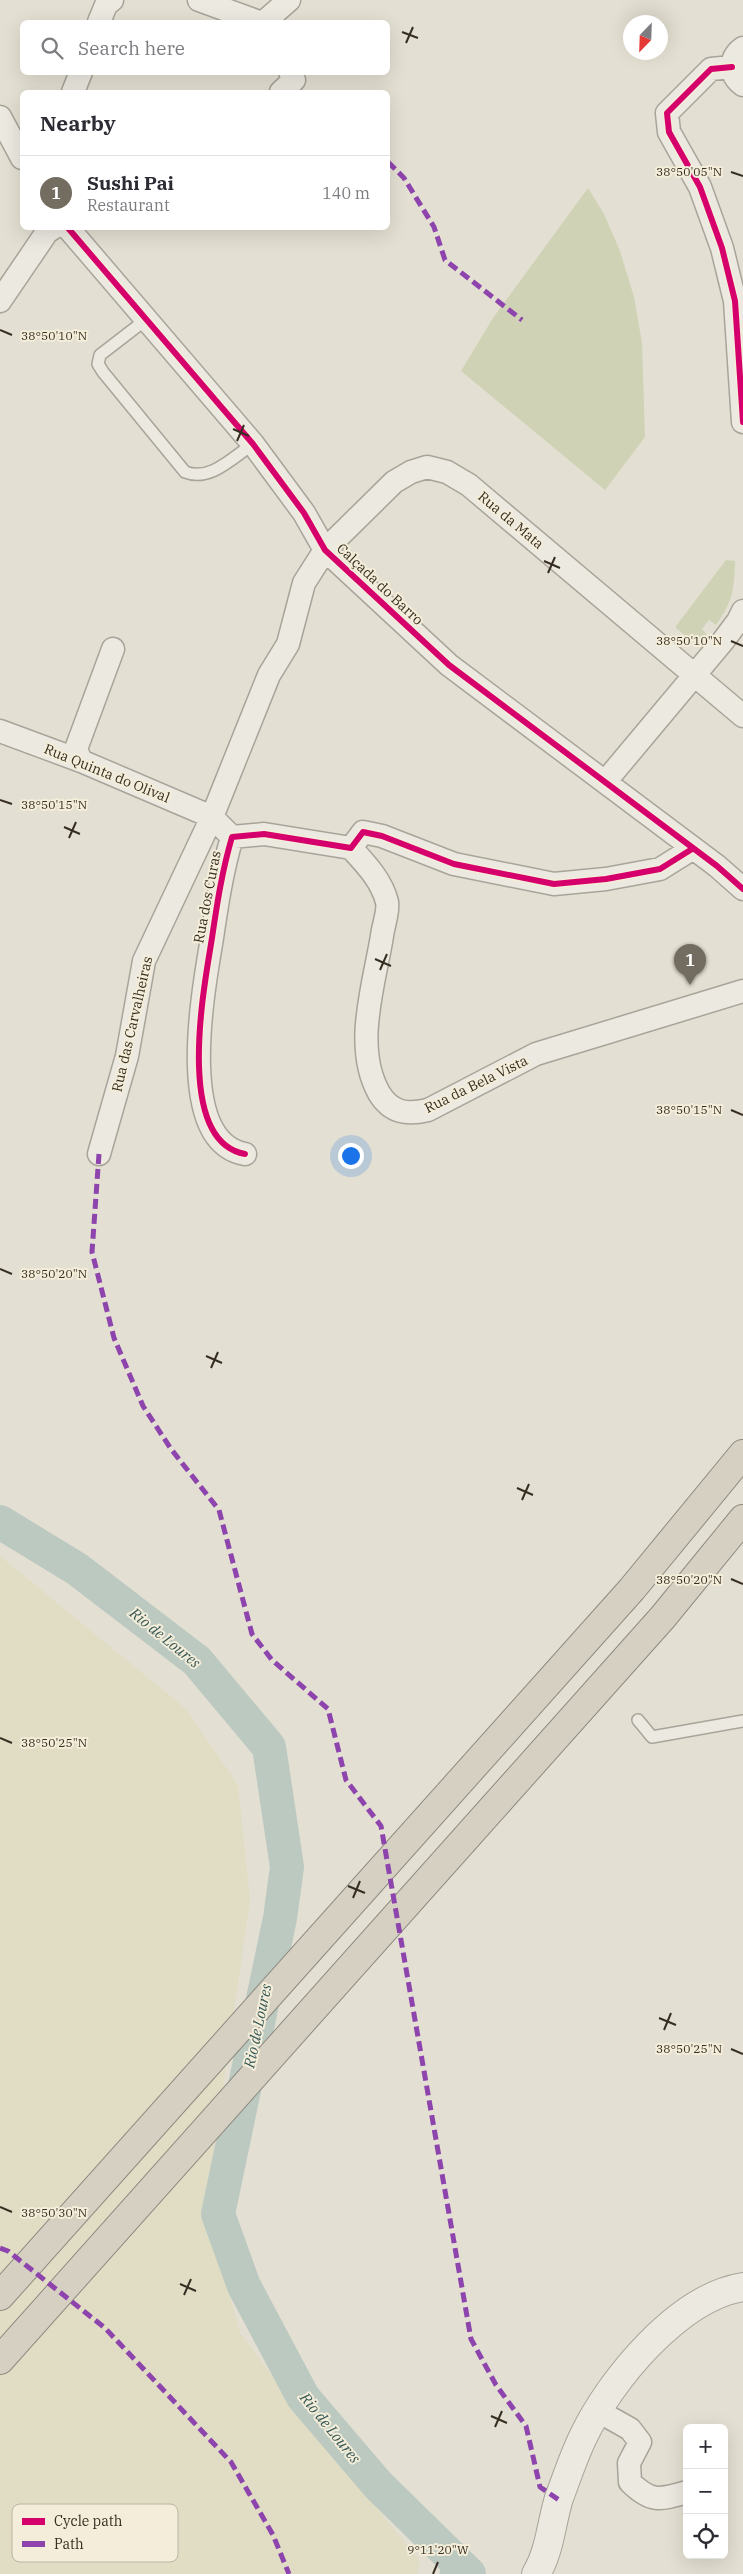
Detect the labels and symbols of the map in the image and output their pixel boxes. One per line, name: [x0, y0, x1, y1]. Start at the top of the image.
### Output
north arrow: [623, 15, 668, 60]
text: 38°50'05"N: [656, 164, 722, 179]
text: 38°50'10"N: [21, 328, 87, 343]
street label: Rua da Mata: [474, 487, 548, 553]
street label: Calçada do Barro: [333, 539, 427, 629]
text: 38°50'10"N: [656, 633, 722, 648]
street label: Rua Quinta do Olival: [41, 740, 173, 806]
text: 38°50'15"N: [21, 797, 87, 812]
street label: Rua dos Curas: [189, 849, 225, 945]
pin: 1: [674, 944, 706, 985]
street label: Rua das Carvalheiras: [108, 954, 156, 1094]
street label: Rua da Bela Vista: [421, 1051, 531, 1117]
text: 38°50'15"N: [656, 1102, 722, 1117]
your location: [338, 1143, 364, 1169]
text: 38°50'20"N: [21, 1266, 87, 1281]
text: 38°50'20"N: [656, 1572, 722, 1587]
water label: Rio de Loures: [125, 1603, 205, 1672]
text: 38°50'25"N: [21, 1735, 87, 1750]
water label: Rio de Loures: [239, 1982, 276, 2070]
text: 38°50'25"N: [656, 2041, 722, 2056]
text: 38°50'30"N: [21, 2205, 87, 2220]
water label: Rio de Loures: [296, 2388, 365, 2467]
legend: [12, 2504, 178, 2562]
text: Cycle path: [54, 2512, 123, 2530]
text: Path: [54, 2535, 84, 2553]
text: 9°11'20"W: [407, 2542, 469, 2557]

